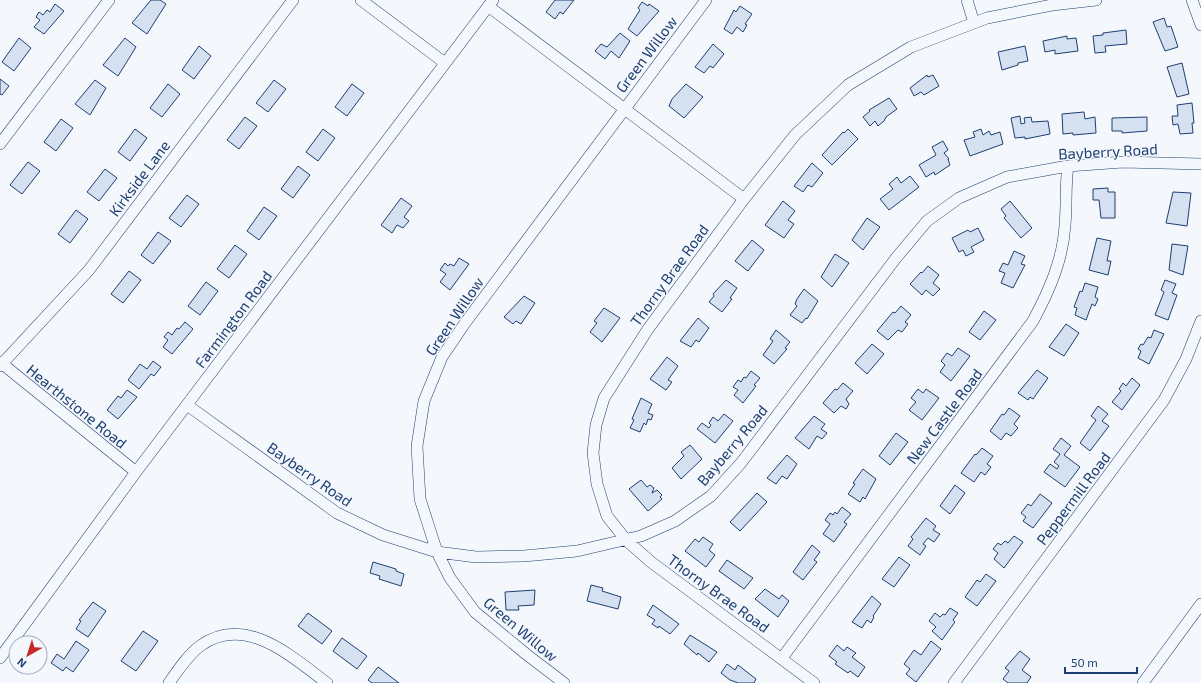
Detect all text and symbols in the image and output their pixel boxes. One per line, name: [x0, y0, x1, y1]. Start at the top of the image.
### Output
street label: Green Willow: [611, 12, 681, 96]
street label: Kirkside Lane: [105, 137, 173, 219]
street label: Bayberry Road: [1058, 139, 1158, 163]
street label: Thorny Brae Road: [626, 221, 712, 329]
street label: Farmington Road: [191, 267, 275, 371]
street label: Green Willow: [421, 273, 487, 359]
street label: Hearthstone Road: [23, 360, 131, 452]
street label: New Castle Road: [902, 365, 986, 467]
street label: Bayberry Road: [693, 401, 771, 489]
street label: Bayberry Road: [264, 438, 356, 510]
street label: Peppermill Road: [1032, 448, 1114, 548]
street label: Thorny Brae Road: [665, 550, 773, 636]
street label: Green Willow: [480, 593, 562, 665]
north arrow: [8, 635, 48, 675]
scale bar: [1065, 649, 1137, 675]
text: 50 m: [1071, 655, 1098, 669]
text: N: [14, 656, 29, 671]

